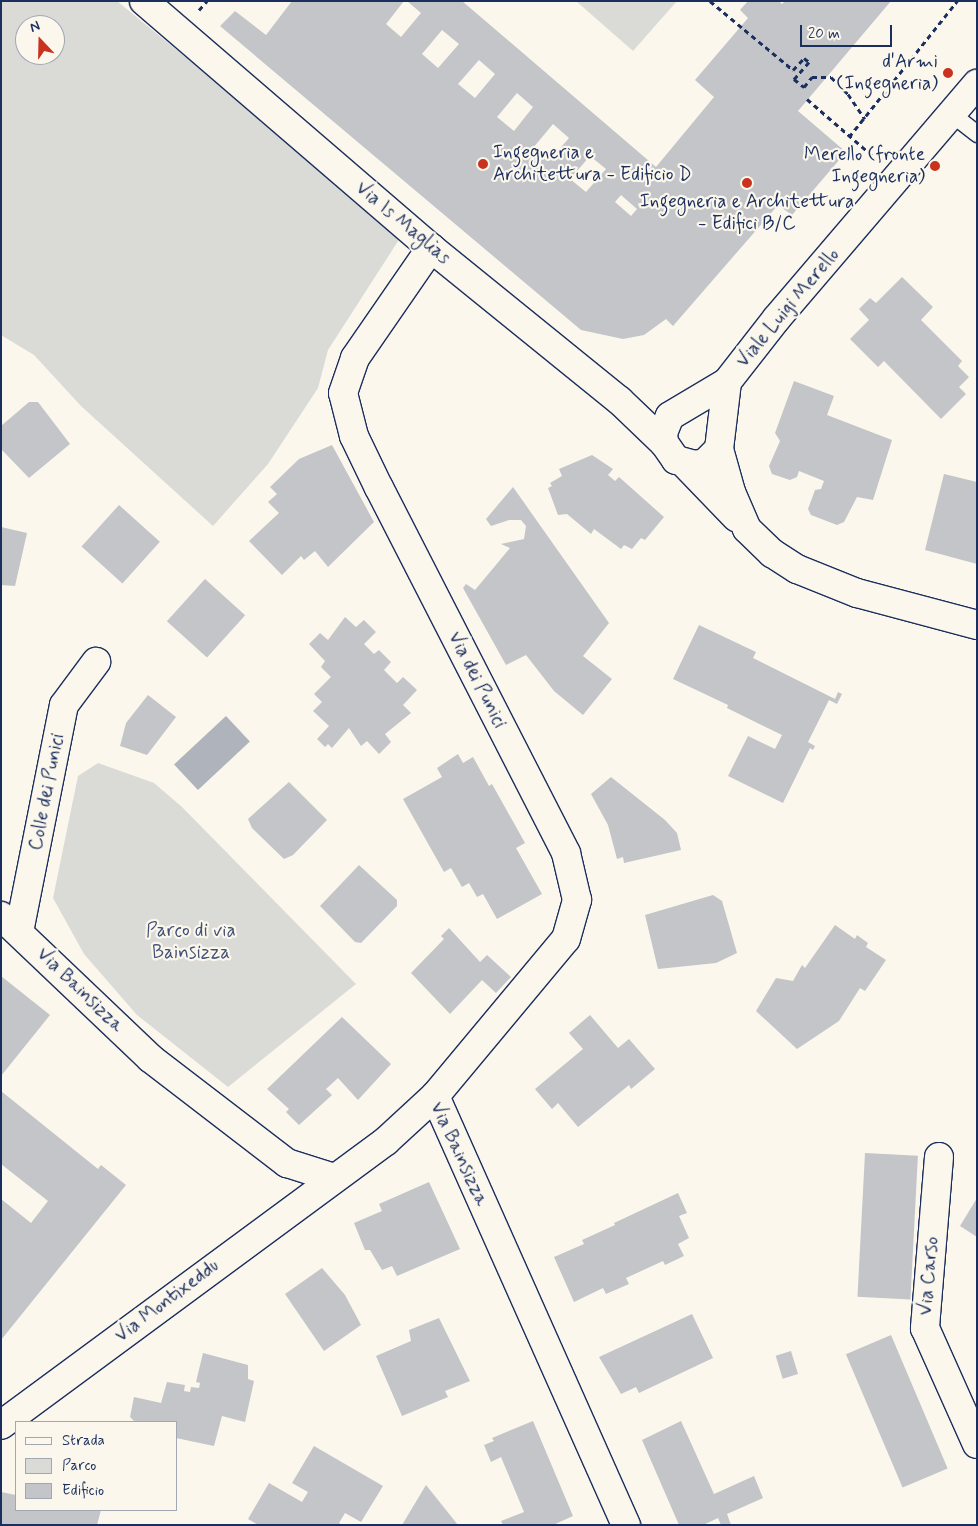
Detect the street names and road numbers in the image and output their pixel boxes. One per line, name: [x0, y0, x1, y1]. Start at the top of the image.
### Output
street label: Via Is Maglias: [350, 176, 456, 270]
street label: Viale Luigi Merello: [732, 245, 844, 371]
street label: Via dei Punici: [443, 628, 511, 732]
street label: Colle dei Punici: [24, 732, 70, 852]
street label: Via Bainsizza: [33, 944, 127, 1036]
street label: Via Bainsizza: [426, 1100, 492, 1208]
street label: Via Carso: [914, 1236, 944, 1316]
street label: Via Montixeddu: [110, 1254, 224, 1348]

